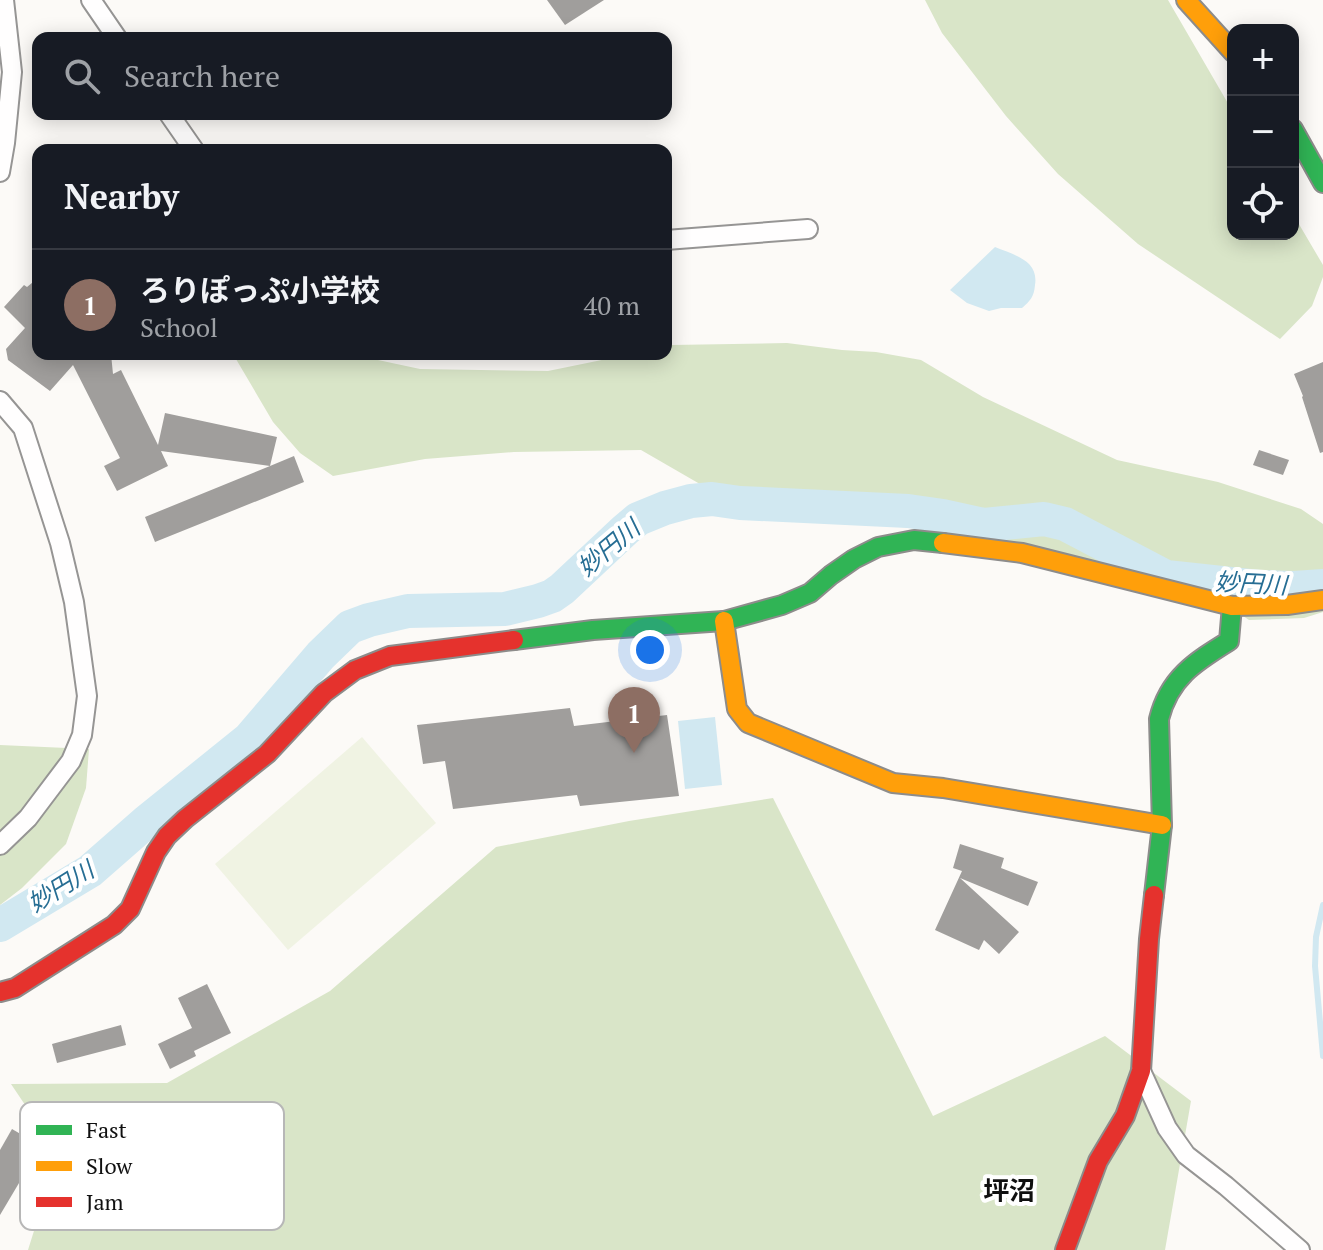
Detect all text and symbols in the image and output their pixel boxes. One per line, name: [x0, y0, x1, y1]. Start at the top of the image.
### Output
map controls: [1227, 24, 1299, 240]
button: +: [1227, 24, 1299, 96]
search box: [32, 32, 672, 120]
icon: search: [60, 54, 104, 98]
text: Search here: [124, 56, 280, 96]
button: −: [1227, 96, 1299, 168]
button: locate: [1227, 168, 1299, 240]
text: Nearby: [64, 174, 179, 219]
text: ろりぽっぷ小学校: [140, 270, 380, 310]
text: 1: [83, 288, 97, 322]
text: 40 m: [584, 288, 640, 322]
text: School: [140, 310, 218, 344]
water label: 妙円川: [570, 510, 649, 583]
water label: 妙円川: [1214, 565, 1291, 601]
your location: [630, 630, 670, 670]
pin: 1: [608, 687, 660, 753]
water label: 妙円川: [21, 852, 102, 919]
legend: [20, 1102, 284, 1230]
text: Fast: [86, 1115, 127, 1144]
text: Slow: [86, 1151, 133, 1180]
district label: 坪沼: [983, 1173, 1035, 1207]
text: Jam: [86, 1187, 124, 1216]

